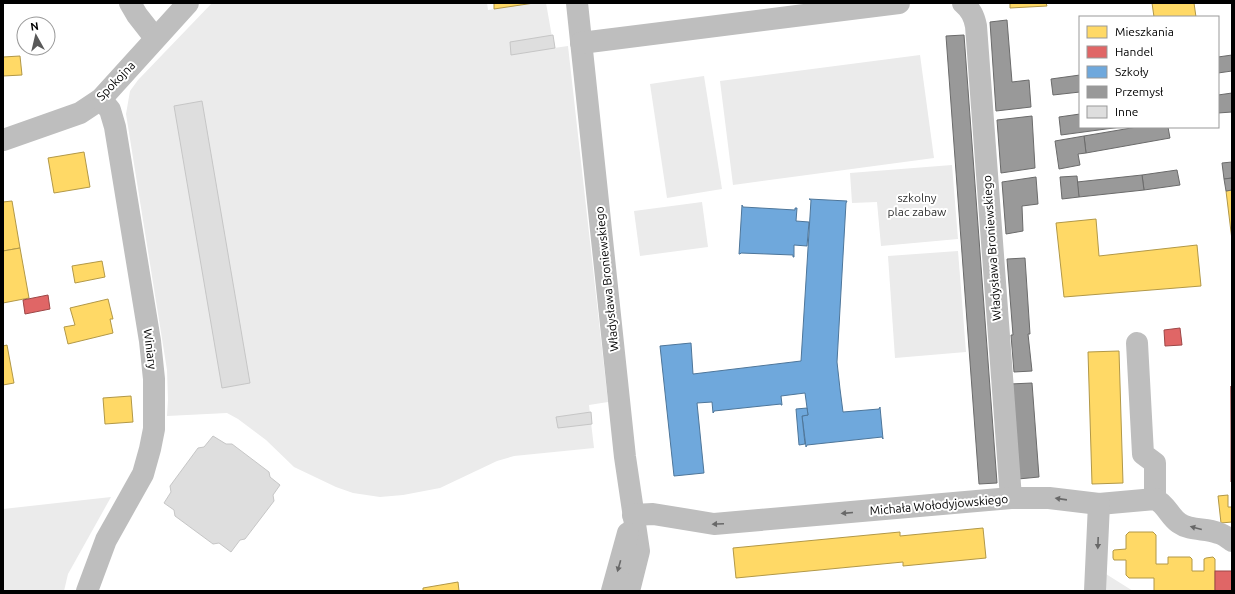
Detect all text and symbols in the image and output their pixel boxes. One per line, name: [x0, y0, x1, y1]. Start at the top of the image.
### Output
north arrow: [16, 16, 56, 56]
legend: [1079, 16, 1219, 128]
text: N: [30, 20, 40, 33]
text: Mieszkania: [1115, 25, 1174, 38]
text: Handel: [1115, 45, 1153, 58]
street label: Spokojna: [94, 58, 137, 103]
text: Szkoły: [1115, 65, 1149, 78]
text: Przemysł: [1115, 85, 1164, 98]
text: Inne: [1115, 105, 1138, 118]
street label: Władysława Broniewskiego: [980, 175, 1003, 321]
park label: szkolny plac zabaw: [888, 191, 947, 218]
street label: Władysława Broniewskiego: [592, 206, 621, 352]
street label: Winiary: [142, 328, 159, 370]
street label: Michała Wołodyjowskiego: [869, 492, 1009, 517]
one-way arrow: [1055, 496, 1067, 502]
one-way arrow: [841, 509, 853, 516]
one-way arrow: [712, 520, 724, 527]
one-way arrow: [1189, 525, 1201, 531]
one-way arrow: [1094, 537, 1101, 549]
one-way arrow: [616, 560, 622, 572]

